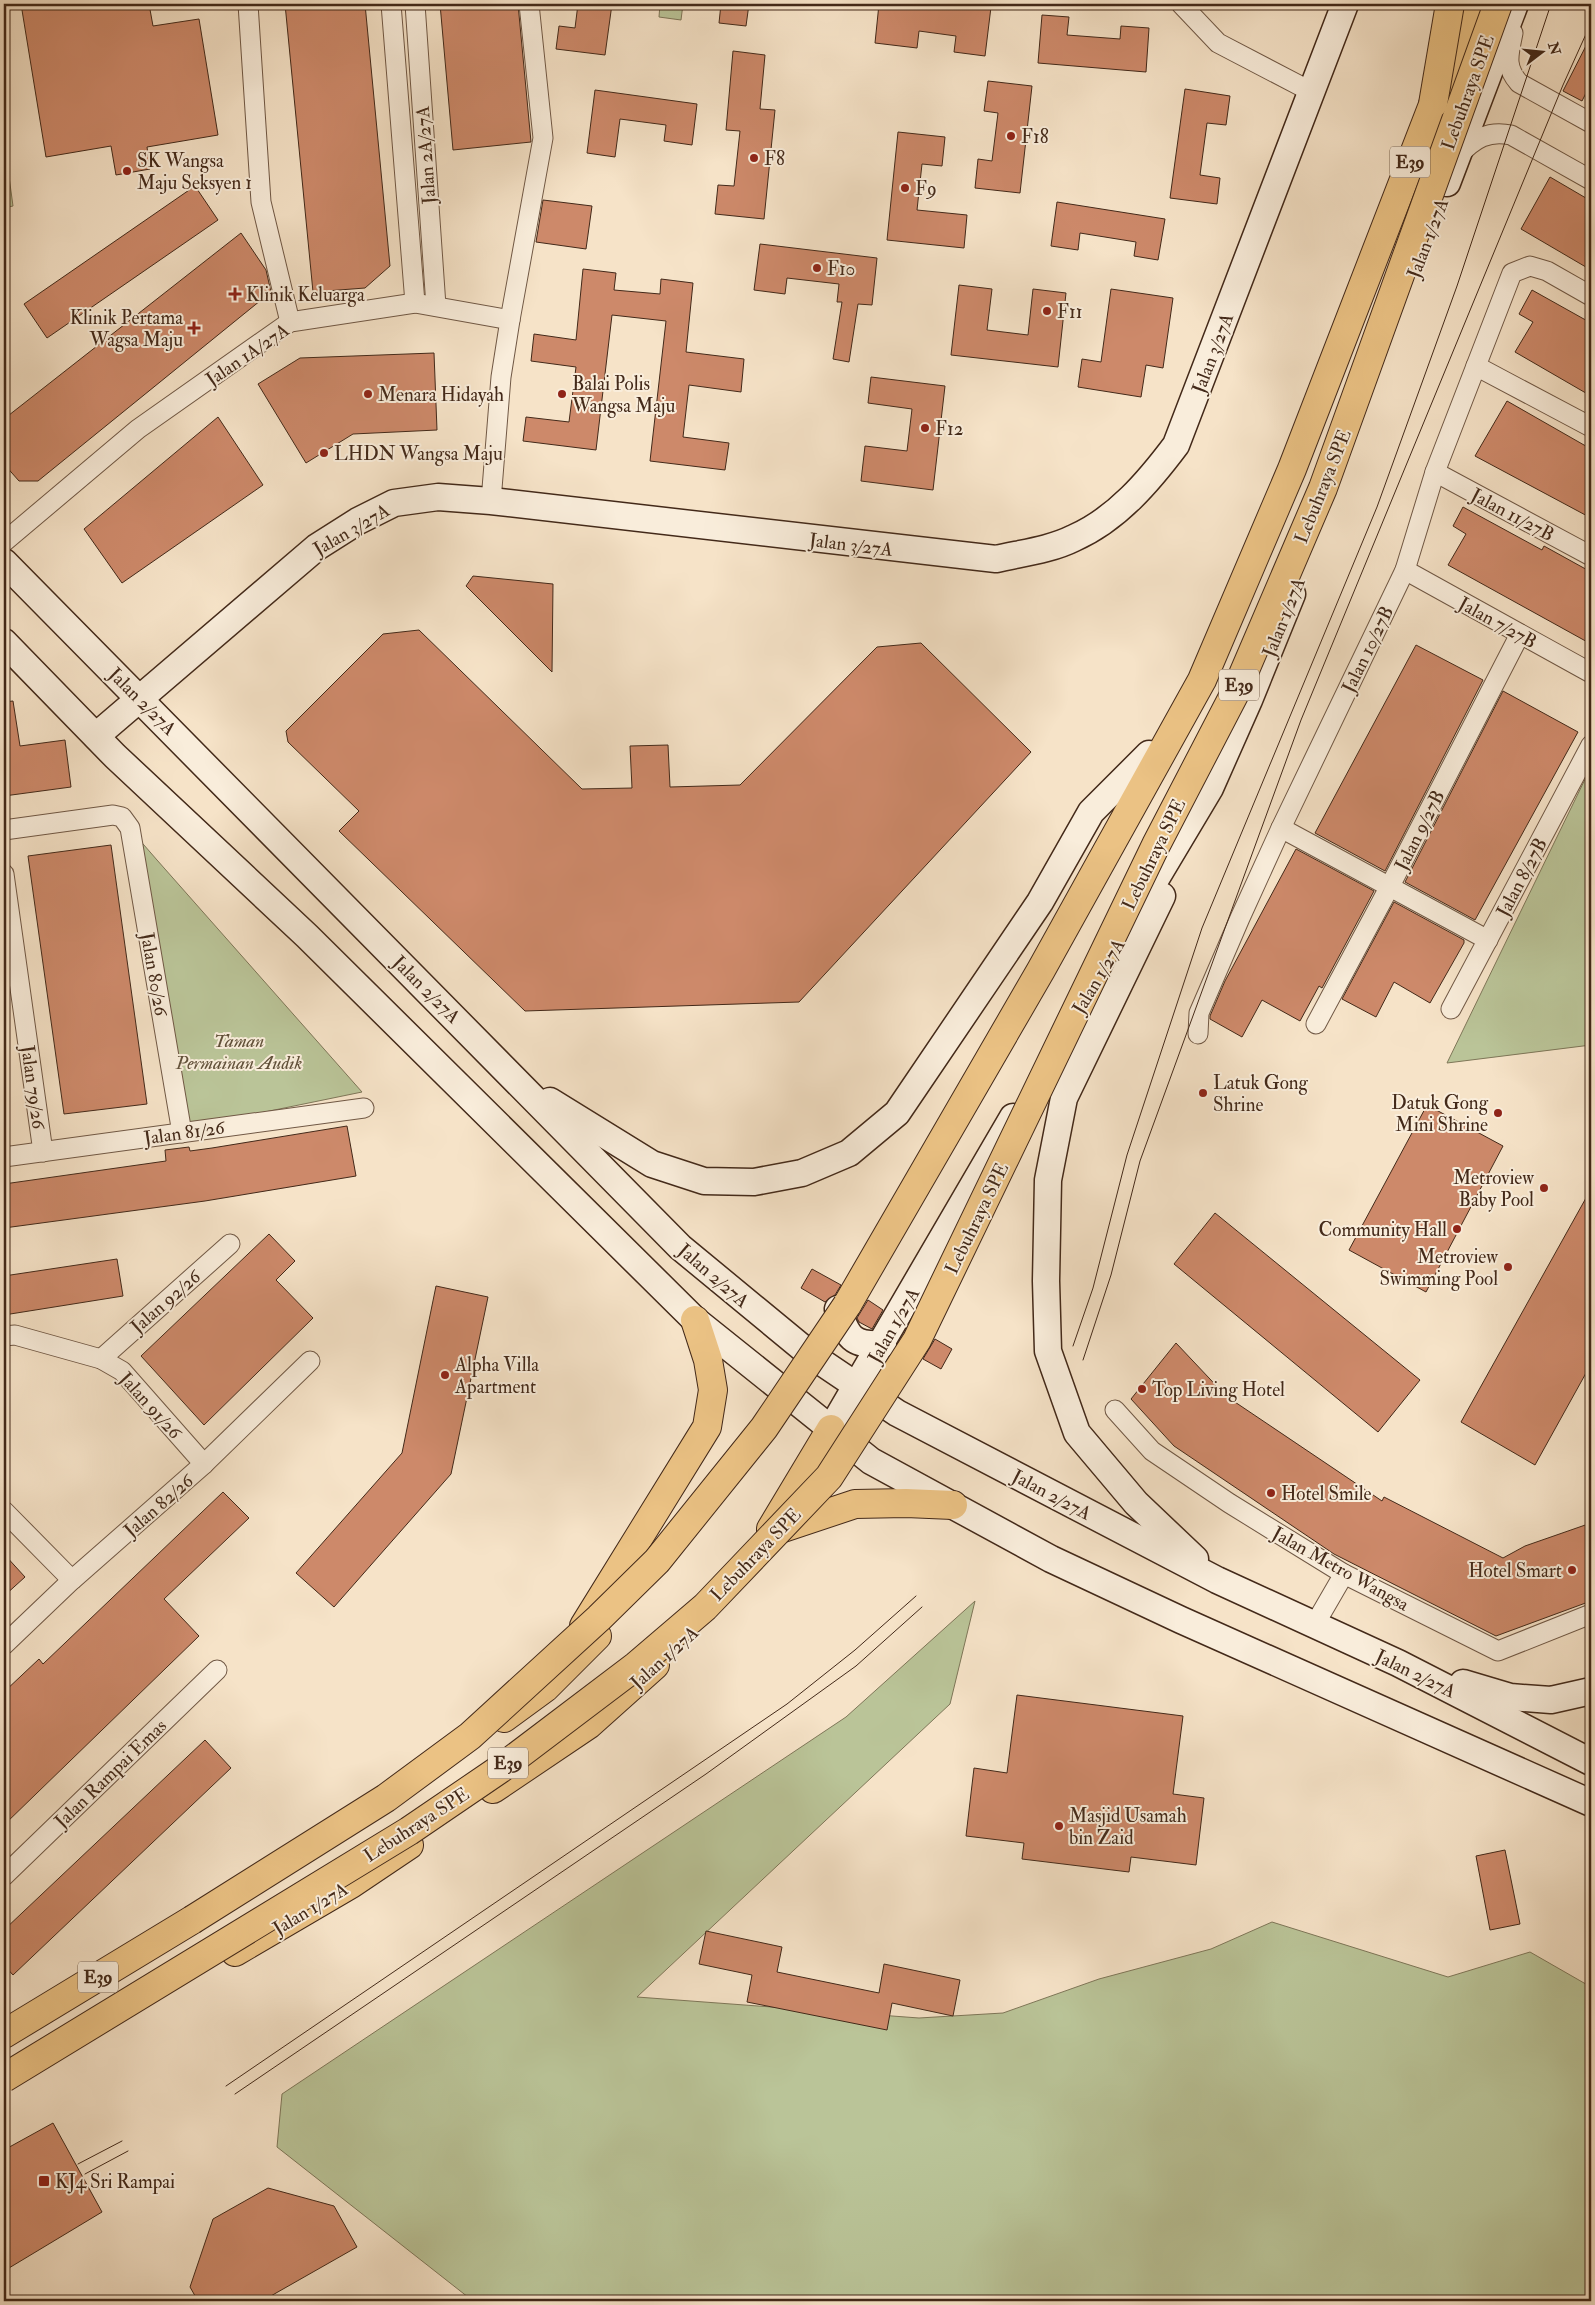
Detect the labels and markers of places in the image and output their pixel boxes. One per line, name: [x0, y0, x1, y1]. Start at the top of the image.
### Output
place label: F18: [1021, 125, 1049, 149]
marker: F18: [1005, 130, 1017, 142]
place label: F8: [764, 147, 785, 171]
place label: SK Wangsa Maju Seksyen 1: [137, 149, 252, 195]
marker: F8: [748, 152, 760, 164]
marker: SK Wangsa Maju Seksyen 1: [121, 165, 133, 177]
place label: F9: [915, 177, 937, 201]
marker: F9: [899, 182, 911, 194]
place label: F10: [827, 257, 855, 281]
marker: F10: [811, 262, 823, 274]
place label: Klinik Keluarga: [246, 283, 365, 307]
marker: Klinik Keluarga: [228, 287, 242, 301]
place label: F11: [1057, 300, 1083, 324]
marker: F11: [1041, 305, 1053, 317]
place label: Klinik Pertama Wagsa Maju: [70, 306, 183, 352]
marker: Klinik Pertama Wagsa Maju: [187, 321, 201, 335]
place label: Balai Polis Wangsa Maju: [571, 372, 675, 418]
place label: Menara Hidayah: [378, 383, 504, 407]
marker: Menara Hidayah: [362, 388, 374, 400]
marker: Balai Polis Wangsa Maju: [556, 388, 568, 400]
place label: F12: [935, 417, 963, 441]
marker: F12: [919, 422, 931, 434]
place label: LHDN Wangsa Maju: [334, 442, 503, 466]
marker: LHDN Wangsa Maju: [318, 447, 330, 459]
place label: Latuk Gong Shrine: [1213, 1071, 1309, 1117]
marker: Latuk Gong Shrine: [1197, 1087, 1209, 1099]
place label: Datuk Gong Mini Shrine: [1391, 1091, 1489, 1137]
marker: Datuk Gong Mini Shrine: [1492, 1107, 1504, 1119]
place label: Metroview Baby Pool: [1453, 1166, 1534, 1212]
marker: Metroview Baby Pool: [1538, 1182, 1550, 1194]
place label: Community Hall: [1318, 1218, 1447, 1242]
marker: Community Hall: [1451, 1223, 1463, 1235]
place label: Metroview Swimming Pool: [1380, 1245, 1498, 1291]
marker: Metroview Swimming Pool: [1502, 1261, 1514, 1273]
place label: Alpha Villa Apartment: [454, 1353, 539, 1400]
marker: Alpha Villa Apartment: [439, 1369, 451, 1381]
place label: Top Living Hotel: [1152, 1378, 1285, 1403]
marker: Top Living Hotel: [1136, 1383, 1148, 1395]
place label: Hotel Smile: [1281, 1482, 1372, 1506]
marker: Hotel Smile: [1265, 1487, 1277, 1499]
place label: Hotel Smart: [1468, 1559, 1562, 1583]
marker: Hotel Smart: [1566, 1564, 1578, 1576]
place label: Masjid Usamah bin Zaid: [1069, 1804, 1187, 1850]
marker: Masjid Usamah bin Zaid: [1053, 1820, 1065, 1832]
place label: KJ4 Sri Rampai: [55, 2170, 175, 2195]
marker: KJ4 Sri Rampai: [37, 2174, 51, 2188]

